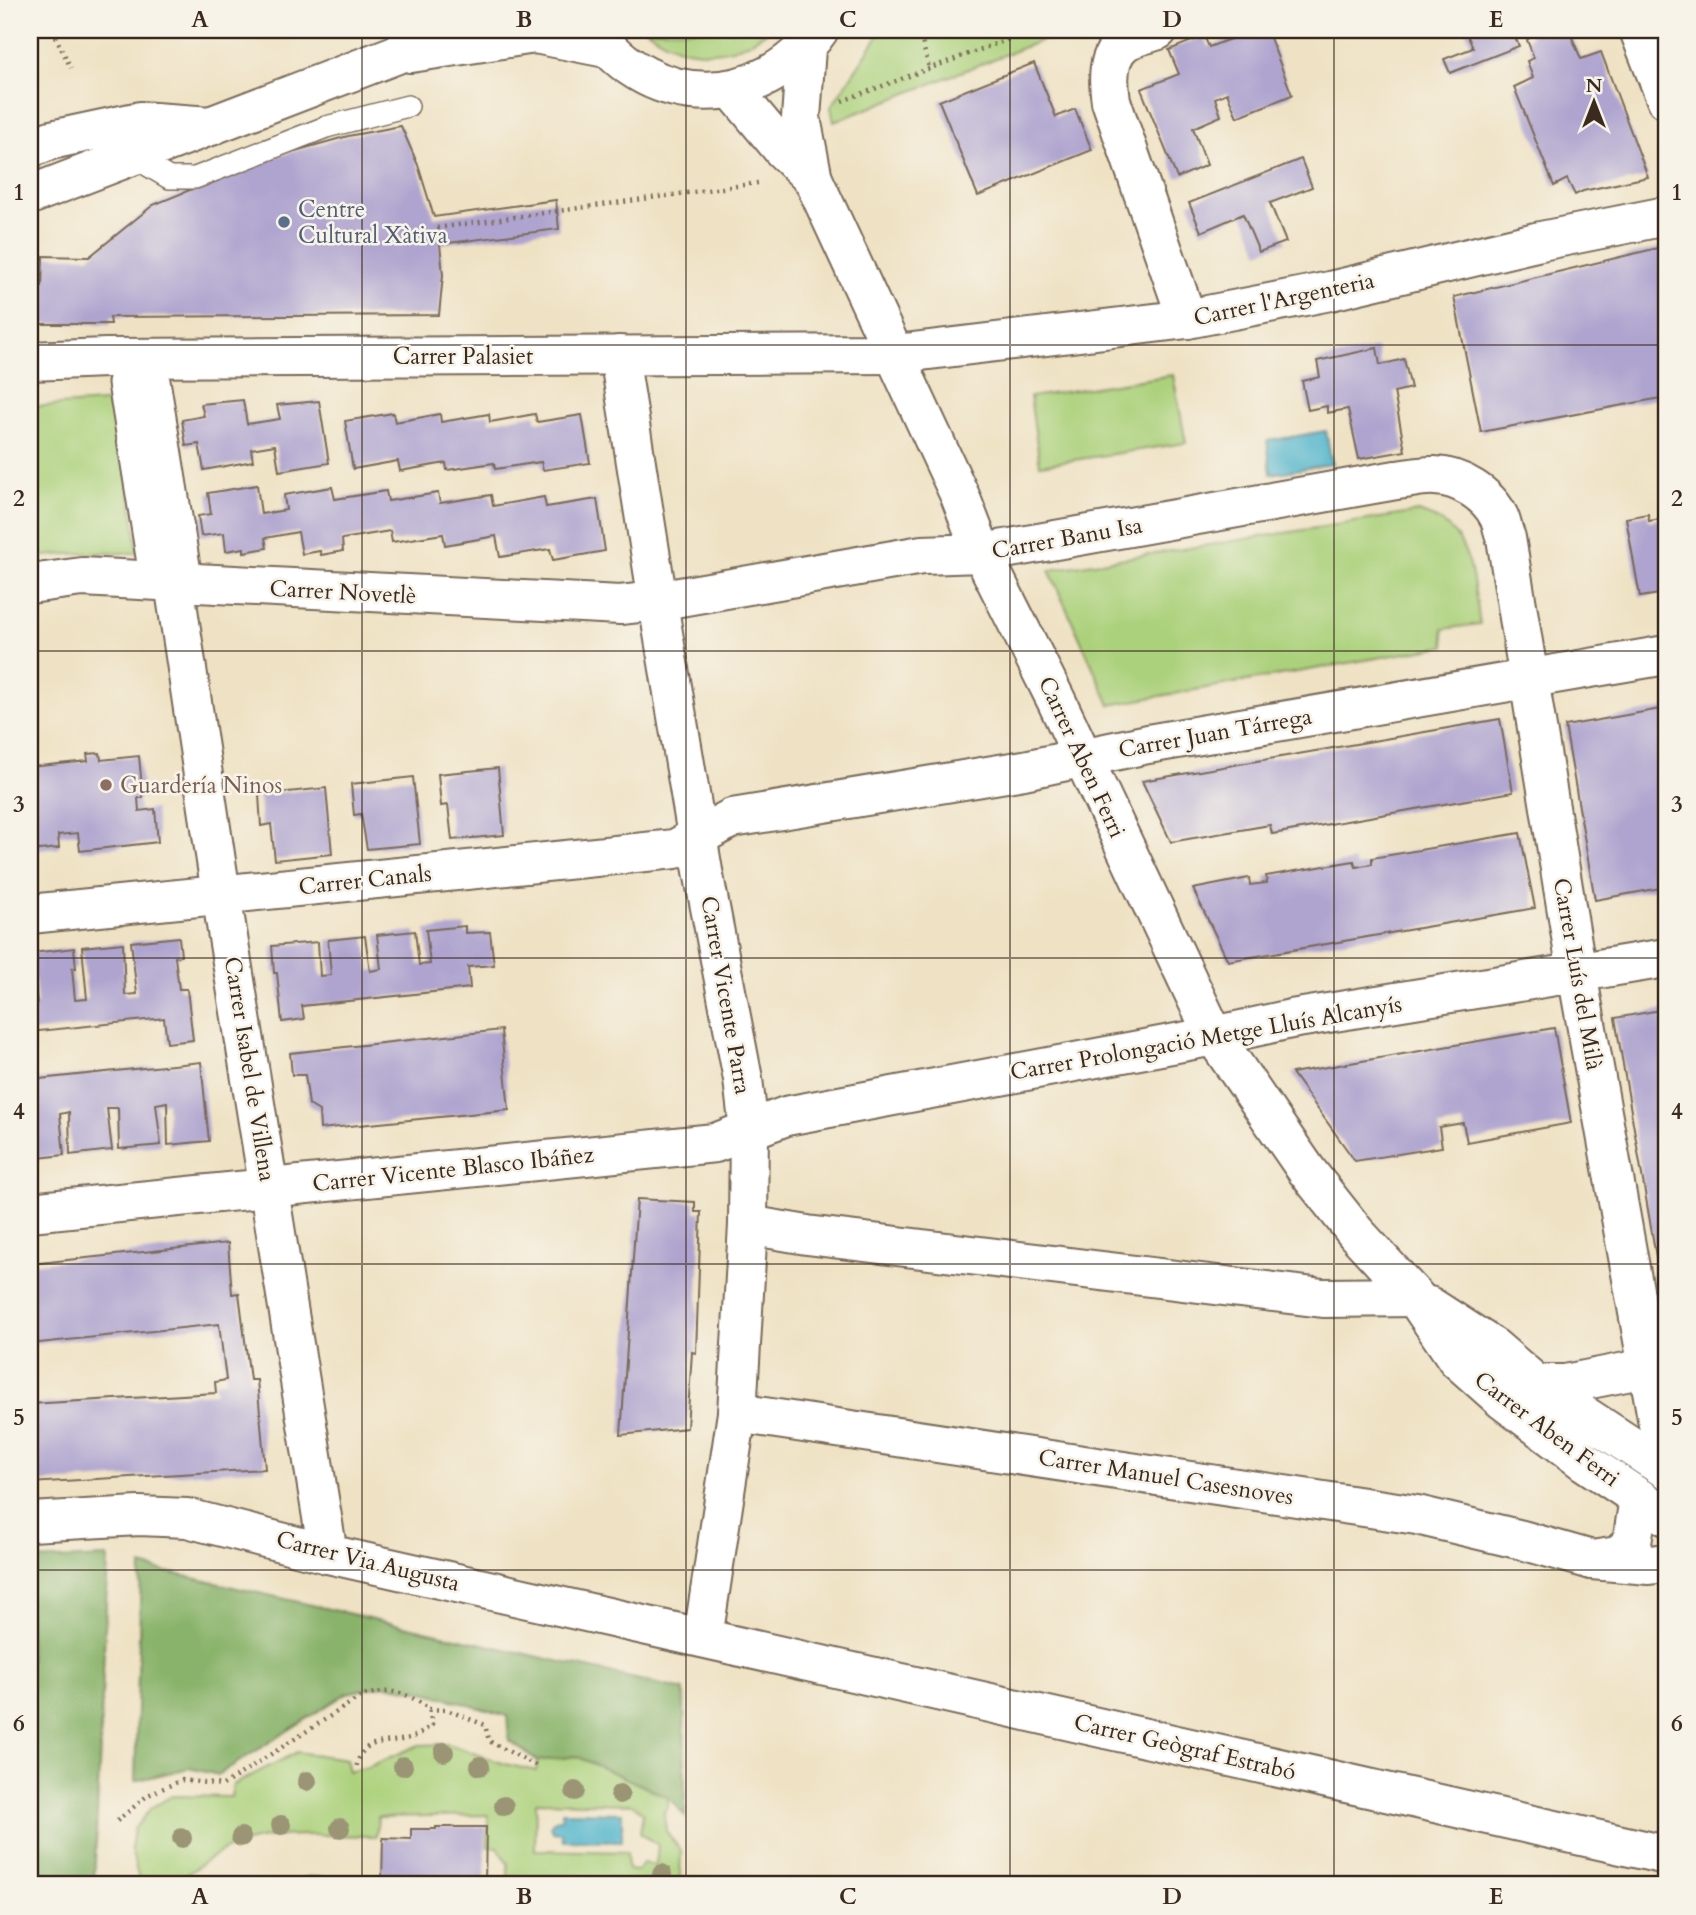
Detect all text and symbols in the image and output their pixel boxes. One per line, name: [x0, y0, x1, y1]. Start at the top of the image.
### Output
text: A: [191, 4, 209, 35]
text: B: [516, 4, 532, 35]
text: C: [839, 4, 857, 35]
text: D: [1162, 4, 1182, 35]
text: E: [1489, 4, 1503, 35]
north arrow: [1560, 66, 1630, 136]
text: N: [1586, 73, 1603, 99]
text: 1: [13, 177, 25, 208]
text: 1: [1671, 177, 1683, 208]
place label: Centre Cultural Xàtiva: [298, 194, 448, 251]
marker: Centre Cultural Xàtiva: [276, 214, 292, 230]
street label: Carrer l'Argenteria: [1191, 265, 1377, 333]
street label: Carrer Palasiet: [393, 341, 533, 372]
text: 2: [13, 483, 25, 514]
text: 2: [1671, 483, 1683, 514]
street label: Carrer Banu Isa: [989, 510, 1145, 566]
street label: Carrer Novetlè: [269, 573, 417, 611]
street label: Carrer Aben Ferri: [1031, 671, 1133, 843]
street label: Carrer Juan Tárrega: [1116, 701, 1314, 765]
place label: Guardería Ninos: [120, 770, 282, 801]
marker: Guardería Ninos: [98, 777, 114, 793]
text: 3: [13, 789, 25, 820]
text: 3: [1671, 789, 1683, 820]
street label: Carrer Canals: [297, 858, 433, 902]
street label: Carrer Luís del Milà: [1546, 875, 1610, 1073]
street label: Carrer Vicente Parra: [693, 893, 759, 1097]
street label: Carrer Isabel de Villena: [217, 954, 283, 1184]
street label: Carrer Prolongació Metge Lluís Alcanyís: [1008, 988, 1404, 1088]
text: 4: [13, 1096, 25, 1127]
text: 4: [1671, 1096, 1683, 1127]
street label: Carrer Vicente Blasco Ibáñez: [311, 1139, 595, 1199]
street label: Carrer Aben Ferri: [1468, 1364, 1626, 1494]
text: 5: [13, 1402, 25, 1433]
text: 5: [1671, 1402, 1683, 1433]
street label: Carrer Manuel Casesnoves: [1036, 1442, 1296, 1512]
street label: Carrer Via Augusta: [273, 1523, 463, 1599]
street label: Carrer Geògraf Estrabó: [1071, 1706, 1299, 1788]
text: 6: [13, 1708, 25, 1739]
text: 6: [1671, 1708, 1683, 1739]
text: A: [191, 1881, 209, 1912]
text: B: [516, 1881, 532, 1912]
text: C: [839, 1881, 857, 1912]
text: D: [1162, 1881, 1182, 1912]
text: E: [1489, 1881, 1503, 1912]

